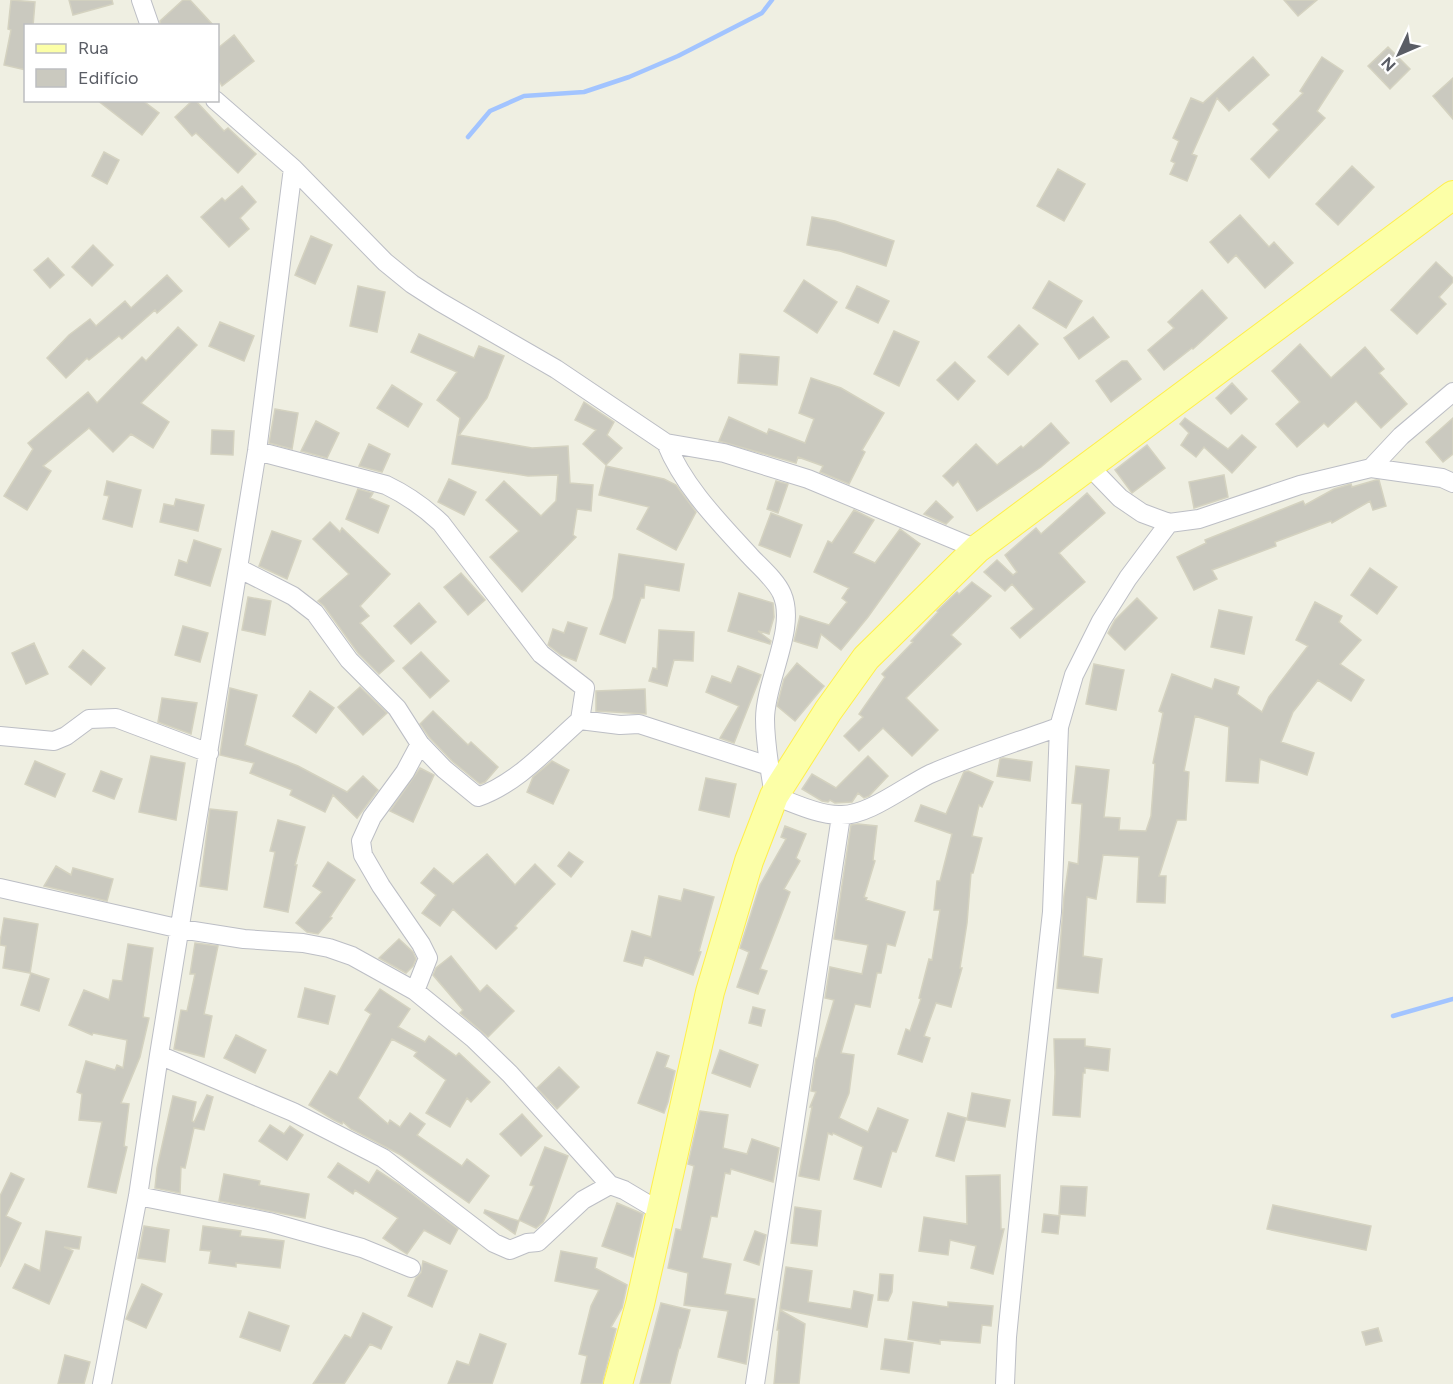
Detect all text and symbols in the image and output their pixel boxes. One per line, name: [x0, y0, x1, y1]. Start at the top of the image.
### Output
legend: [24, 24, 219, 102]
north arrow: [1369, 24, 1429, 84]
text: Rua: [78, 37, 109, 59]
text: N: [1377, 53, 1400, 75]
text: Edifício: [78, 67, 139, 89]

